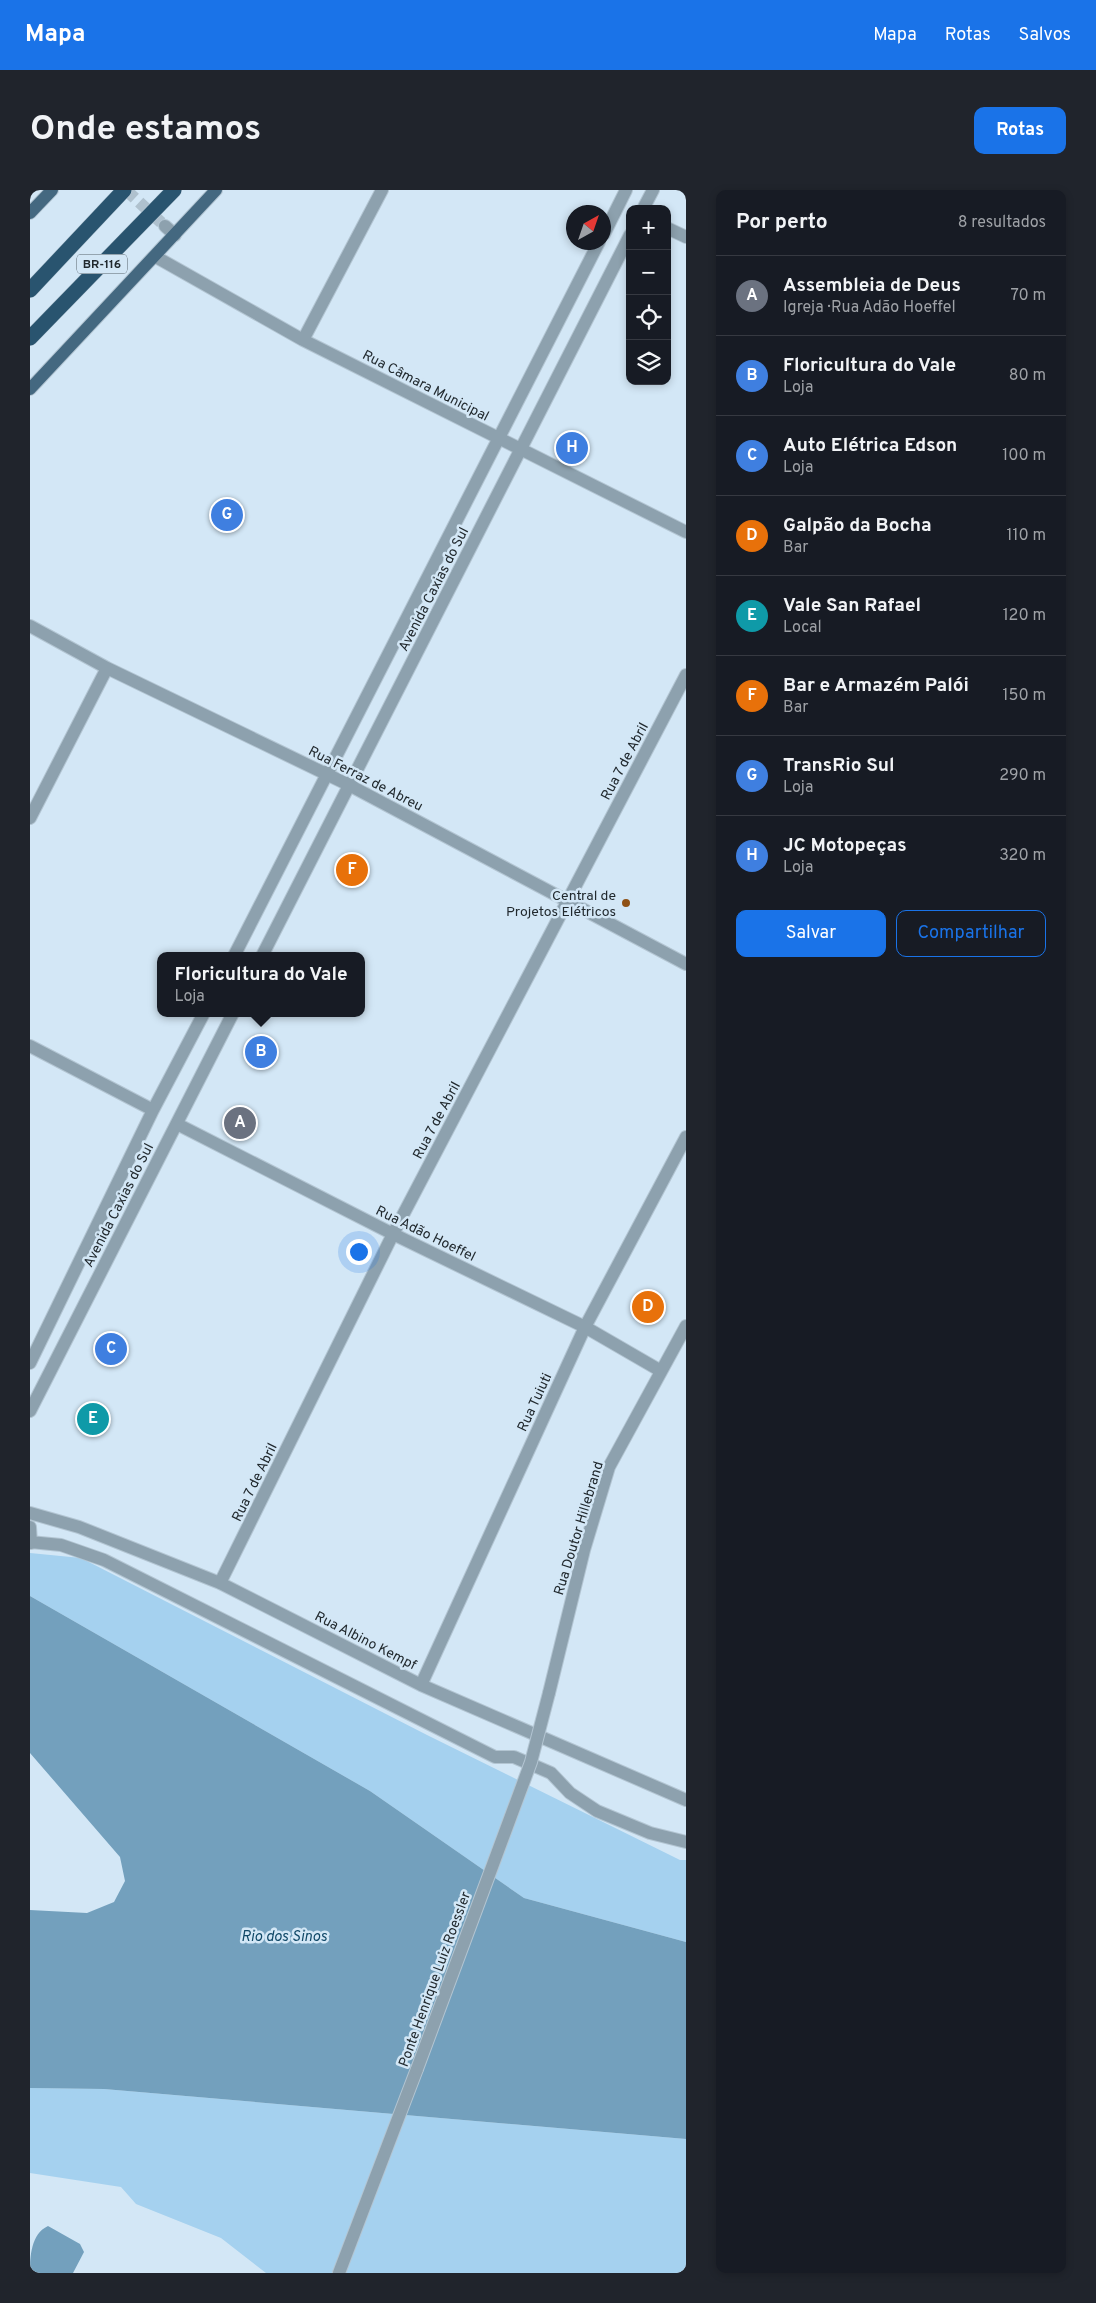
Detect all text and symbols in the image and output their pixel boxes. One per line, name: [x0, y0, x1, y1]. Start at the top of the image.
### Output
text: Mapa: [25, 20, 85, 50]
text: Mapa: [873, 24, 917, 47]
text: Rotas: [945, 24, 991, 47]
text: Salvos: [1019, 24, 1071, 47]
button: Rotas: [974, 107, 1066, 154]
text: Onde estamos: [30, 108, 261, 152]
north arrow: [566, 205, 611, 250]
map controls: [626, 205, 671, 385]
button: +: [626, 205, 671, 250]
text: Por perto: [736, 209, 828, 236]
text: 8 resultados: [958, 213, 1046, 233]
button: −: [626, 250, 671, 295]
road number: BR-116: [77, 254, 127, 274]
text: Assembleia de Deus: [783, 274, 961, 298]
text: A: [746, 286, 758, 306]
text: 70 m: [1011, 286, 1046, 306]
button: locate: [626, 295, 671, 340]
text: Igreja · Rua Adão Hoeffel: [783, 298, 956, 318]
button: layers: [626, 340, 671, 385]
street label: Rua Câmara Municipal: [359, 347, 491, 426]
text: Floricultura do Vale: [783, 354, 956, 378]
text: B: [746, 366, 758, 386]
text: 80 m: [1009, 366, 1046, 386]
text: Loja: [783, 378, 813, 398]
pin: H: [556, 429, 588, 467]
text: Auto Elétrica Edson: [783, 434, 957, 458]
text: C: [747, 446, 757, 466]
text: 100 m: [1002, 446, 1046, 466]
text: Loja: [783, 458, 813, 478]
pin: G: [211, 496, 243, 534]
text: Galpão da Bocha: [783, 514, 932, 538]
street label: Avenida Caxias do Sul: [396, 525, 473, 655]
text: D: [746, 526, 758, 546]
text: 110 m: [1006, 526, 1046, 546]
text: Bar: [783, 538, 809, 558]
text: Vale San Rafael: [783, 594, 921, 618]
text: E: [747, 606, 757, 626]
text: 120 m: [1003, 606, 1046, 626]
text: Local: [783, 618, 822, 638]
text: Bar e Armazém Palói: [783, 674, 969, 698]
text: F: [747, 686, 757, 706]
text: 150 m: [1003, 686, 1046, 706]
text: Bar: [783, 698, 809, 718]
street label: Rua 7 de Abril: [598, 720, 653, 803]
street label: Rua Ferraz de Abreu: [305, 743, 425, 816]
text: TransRio Sul: [783, 754, 895, 778]
text: G: [747, 766, 757, 786]
text: 290 m: [999, 766, 1046, 786]
text: Loja: [783, 778, 813, 798]
text: JC Motopeças: [783, 834, 907, 858]
text: H: [746, 846, 758, 866]
text: 320 m: [999, 846, 1046, 866]
pin: F: [336, 851, 368, 889]
text: Loja: [783, 858, 813, 878]
place label: Central de Projetos Elétricos: [506, 888, 616, 921]
marker: Central de Projetos Elétricos: [620, 897, 632, 909]
button: Salvar: [736, 910, 886, 957]
button: Compartilhar: [896, 910, 1046, 957]
popup: [157, 952, 365, 1017]
text: Floricultura do Vale: [174, 963, 348, 987]
text: Loja: [174, 987, 205, 1007]
pin: B: [245, 1033, 277, 1071]
street label: Rua 7 de Abril: [410, 1079, 465, 1162]
pin: A: [224, 1104, 256, 1142]
street label: Avenida Caxias do Sul: [81, 1141, 158, 1271]
street label: Rua Adão Hoeffel: [373, 1203, 478, 1266]
your location: [346, 1239, 372, 1265]
pin: D: [632, 1288, 664, 1326]
pin: C: [95, 1330, 127, 1368]
street label: Rua Tuiuti: [514, 1371, 556, 1435]
pin: E: [77, 1400, 109, 1438]
street label: Rua 7 de Abril: [229, 1441, 282, 1525]
street label: Rua Doutor Hillebrand: [551, 1459, 608, 1597]
street label: Rua Albino Kempf: [312, 1608, 419, 1674]
street label: Ponte Henrique Luiz Roessler: [396, 1889, 475, 2069]
water label: Rio dos Sinos: [241, 1928, 327, 1947]

